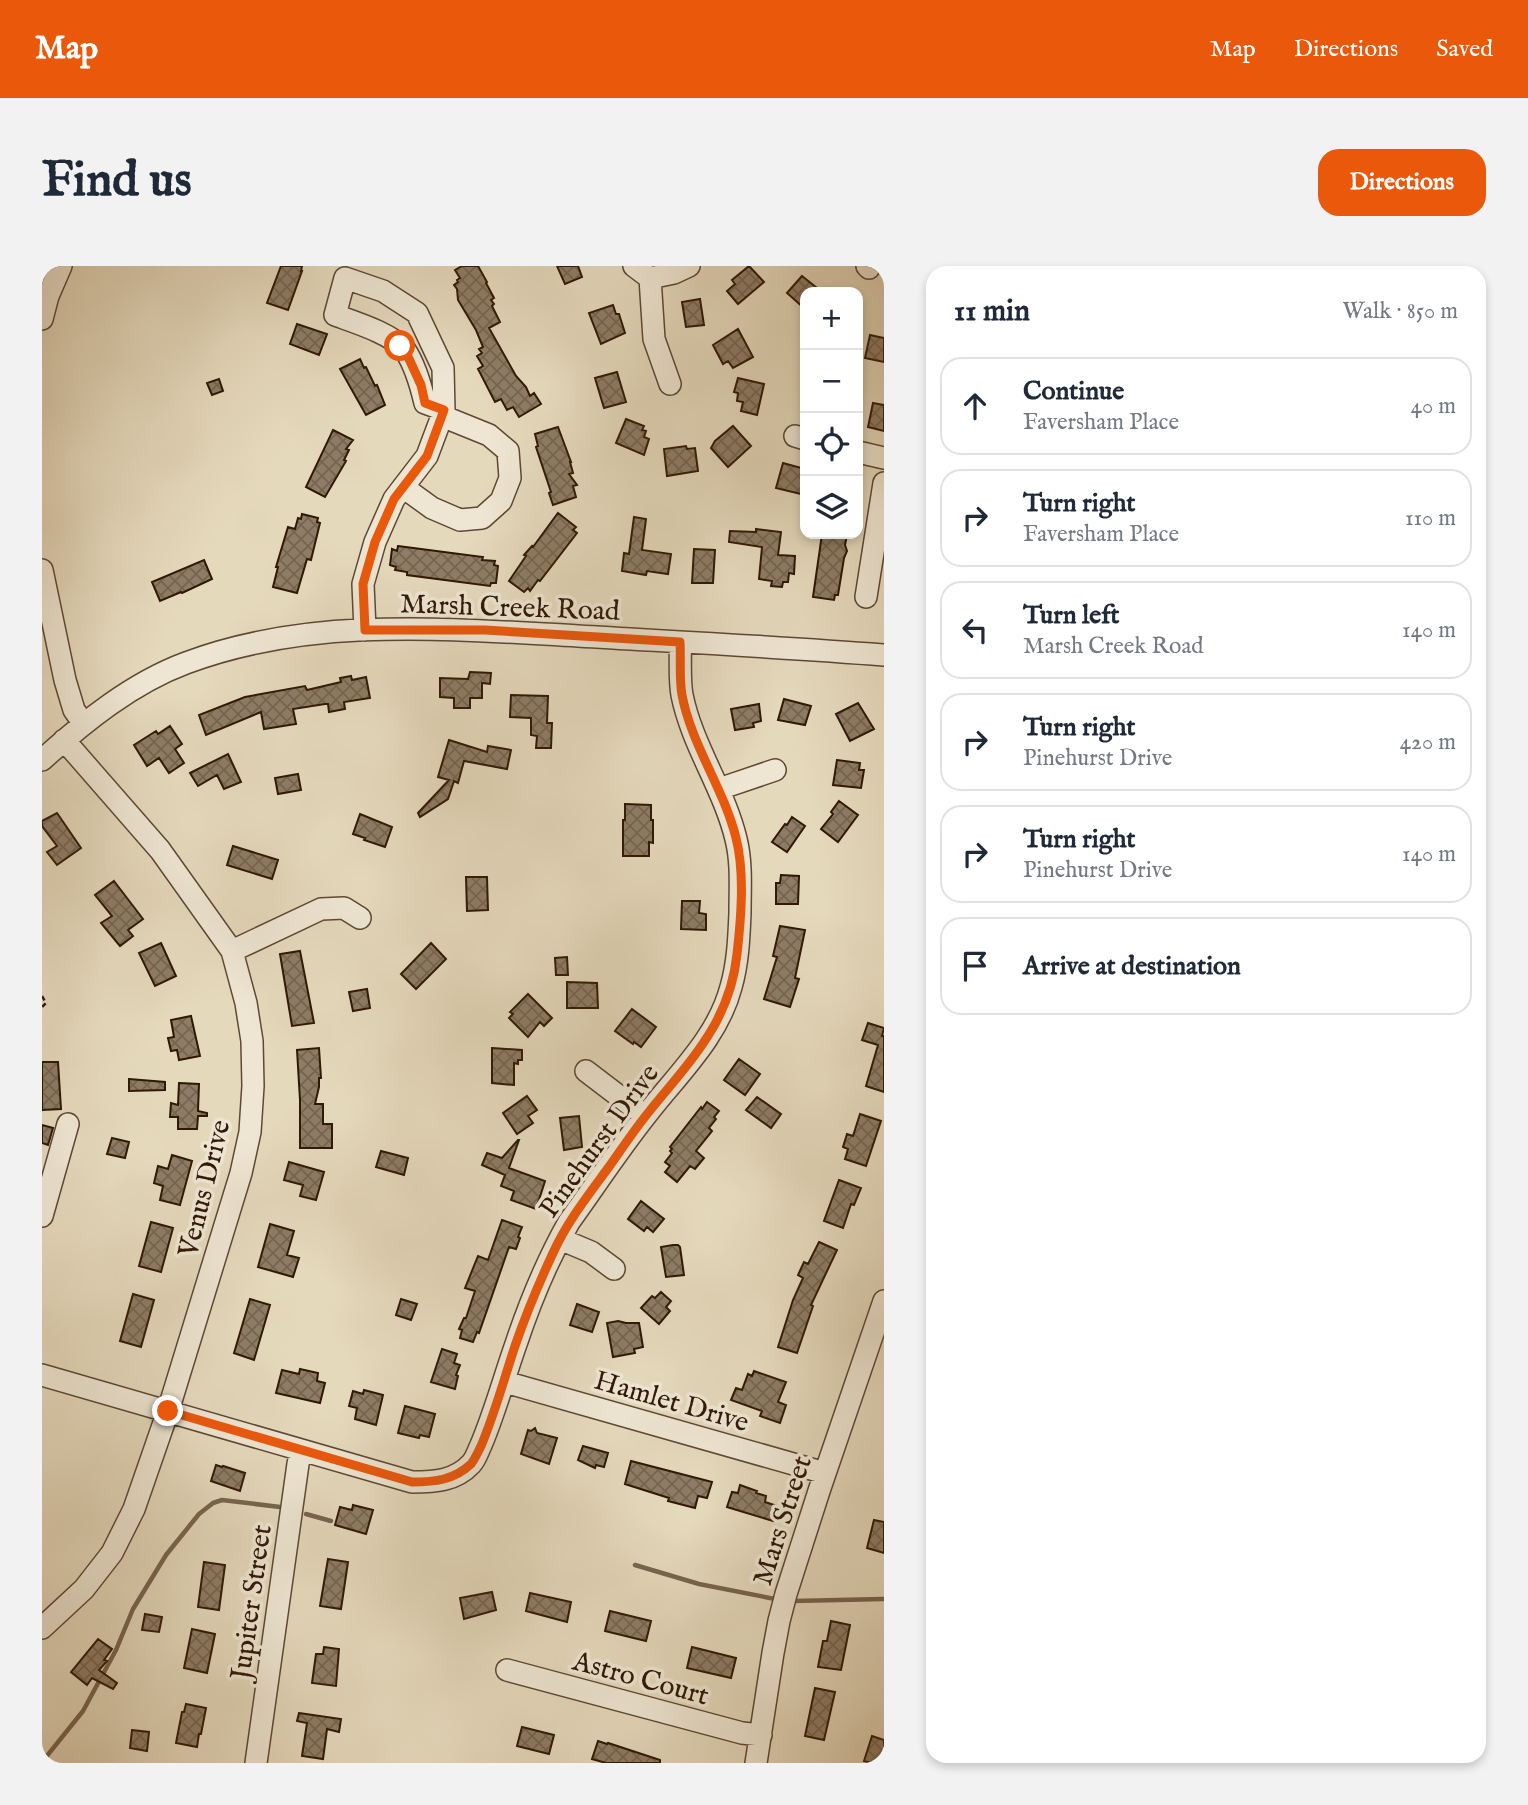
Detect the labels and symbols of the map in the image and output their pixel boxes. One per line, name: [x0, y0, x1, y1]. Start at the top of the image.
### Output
route start: [384, 330, 415, 361]
street label: Marsh Creek Road: [399, 587, 620, 630]
street label: Pinehurst Drive: [532, 1058, 668, 1225]
street label: Venus Drive: [171, 1116, 239, 1262]
street label: Hamlet Drive: [590, 1364, 753, 1441]
route end: [152, 1395, 183, 1426]
street label: Mars Street: [746, 1451, 821, 1590]
street label: Jupiter Street: [224, 1522, 281, 1685]
street label: Astro Court: [568, 1644, 713, 1714]

